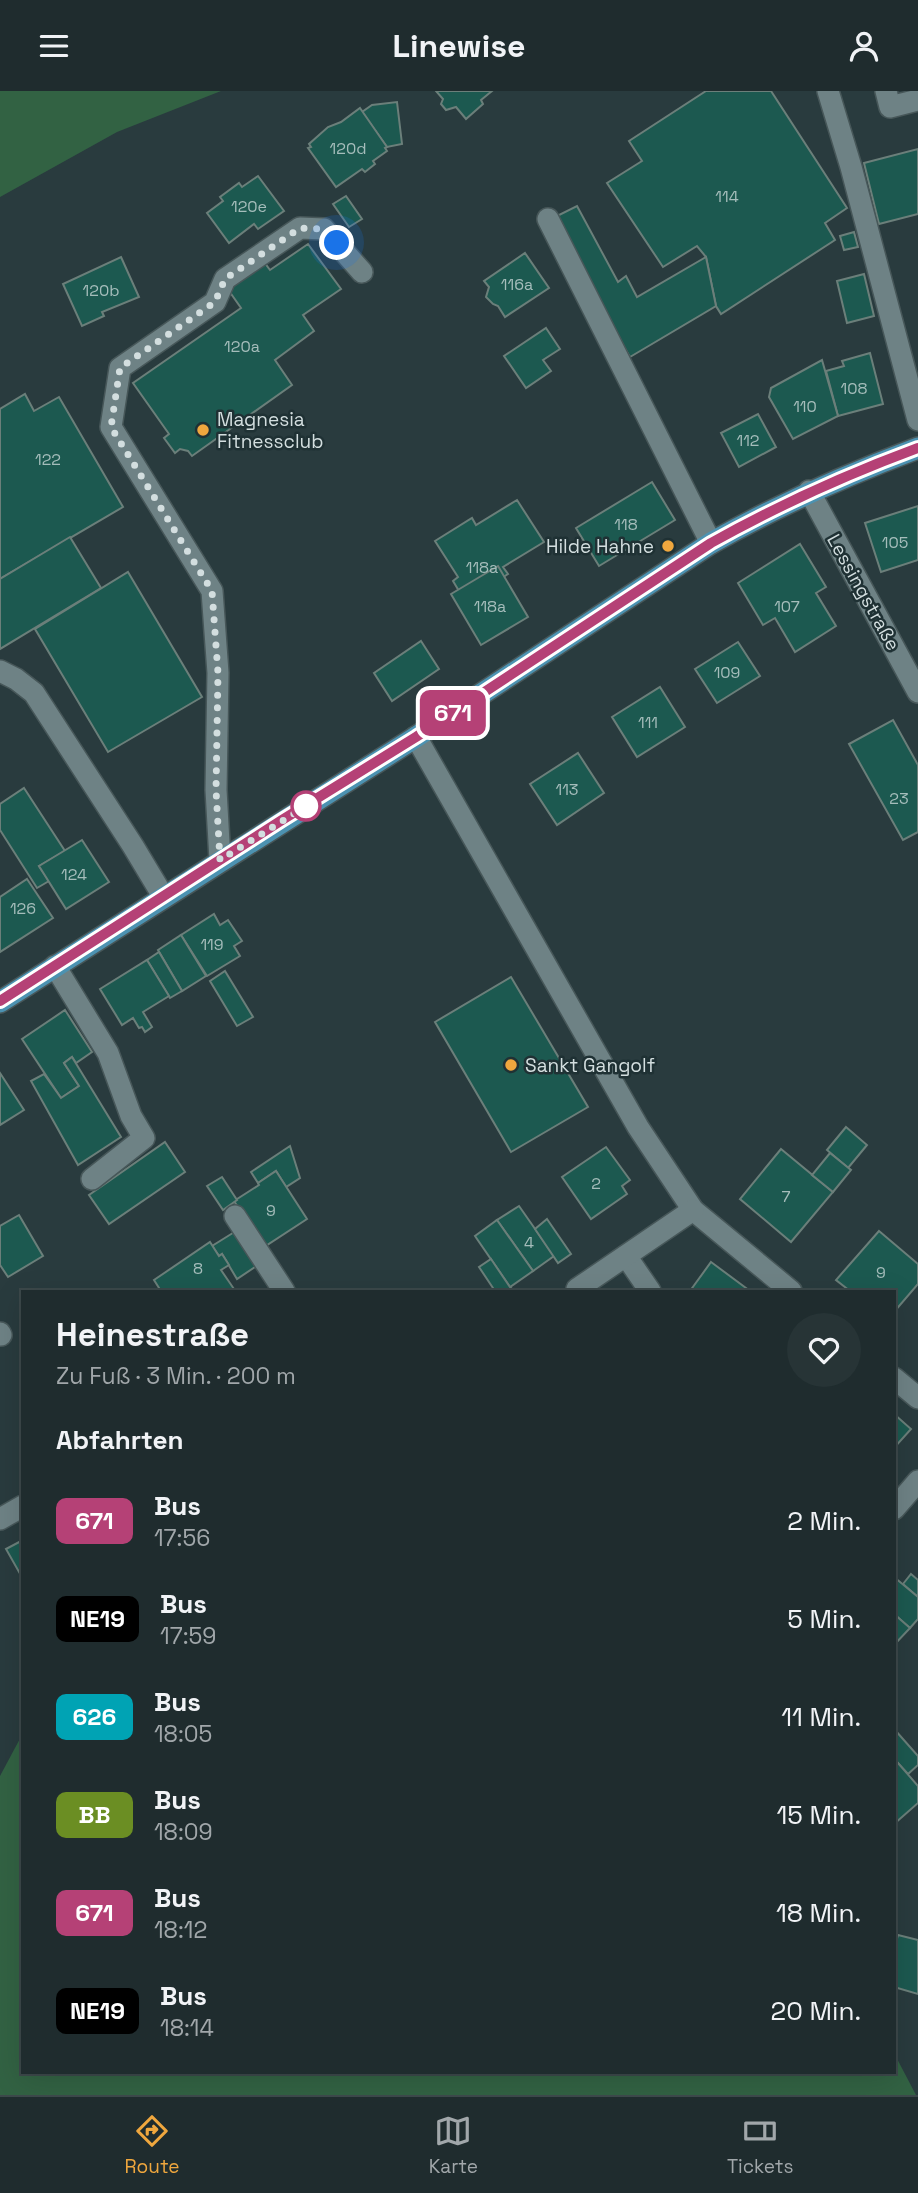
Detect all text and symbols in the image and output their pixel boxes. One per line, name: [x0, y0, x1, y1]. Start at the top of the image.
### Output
text: Linewise: [393, 26, 525, 66]
icon: menu: [35, 27, 73, 65]
icon: person: [845, 27, 883, 65]
house number: 120d: [330, 138, 366, 159]
house number: 114: [715, 186, 739, 207]
house number: 120e: [231, 196, 267, 217]
your location: [319, 225, 354, 260]
house number: 116a: [501, 274, 533, 295]
house number: 120b: [83, 280, 119, 301]
house number: 120a: [224, 336, 260, 357]
house number: 108: [841, 378, 867, 399]
house number: 110: [793, 396, 817, 417]
place label: Magnesia Fitnessclub: [217, 407, 323, 454]
marker: Magnesia Fitnessclub: [195, 422, 211, 438]
house number: 112: [736, 430, 760, 451]
house number: 122: [35, 449, 61, 470]
house number: 118: [614, 514, 638, 535]
street label: Lessingstraße: [821, 530, 906, 655]
house number: 105: [882, 532, 908, 553]
place label: Hilde Hahne: [546, 534, 654, 559]
marker: Hilde Hahne: [660, 538, 676, 554]
house number: 118a: [466, 557, 498, 578]
house number: 118a: [474, 596, 506, 617]
house number: 107: [774, 596, 800, 617]
house number: 109: [714, 662, 740, 683]
line badge: 671: [413, 690, 493, 736]
text: 671: [434, 697, 472, 728]
house number: 111: [638, 712, 658, 733]
house number: 113: [555, 779, 579, 800]
house number: 23: [889, 788, 909, 809]
unlabelled marker: [291, 791, 321, 821]
house number: 124: [61, 864, 87, 885]
house number: 126: [10, 898, 36, 919]
house number: 119: [200, 934, 224, 955]
place label: Sankt Gangolf: [525, 1053, 655, 1078]
marker: Sankt Gangolf: [503, 1057, 519, 1073]
house number: 2: [591, 1173, 601, 1194]
house number: 7: [781, 1186, 791, 1207]
house number: 9: [266, 1200, 276, 1221]
house number: 4: [524, 1232, 534, 1253]
house number: 8: [193, 1258, 203, 1279]
house number: 9: [876, 1262, 886, 1283]
button: heart: [787, 1313, 861, 1387]
text: Heinestraße: [56, 1314, 249, 1356]
text: Zu Fuß · 3 Min. · 200 m: [56, 1361, 296, 1391]
text: Abfahrten: [56, 1423, 184, 1457]
text: Bus: [154, 1489, 201, 1523]
text: 2 Min.: [787, 1504, 861, 1538]
text: 671: [75, 1505, 114, 1536]
text: 17:56: [154, 1523, 210, 1553]
text: Bus: [160, 1587, 207, 1621]
text: 5 Min.: [787, 1602, 861, 1636]
text: NE19: [70, 1603, 125, 1634]
text: 17:59: [160, 1621, 216, 1651]
text: Bus: [154, 1685, 201, 1719]
text: 11 Min.: [781, 1700, 861, 1734]
text: 626: [73, 1701, 116, 1732]
text: 18:05: [154, 1719, 212, 1749]
text: Bus: [154, 1783, 201, 1817]
text: 15 Min.: [776, 1798, 861, 1832]
text: BB: [79, 1799, 110, 1830]
text: 18:09: [154, 1817, 213, 1847]
text: Bus: [154, 1881, 201, 1915]
text: 18 Min.: [776, 1896, 861, 1930]
text: 671: [75, 1897, 114, 1928]
text: 18:12: [154, 1915, 207, 1945]
text: Bus: [160, 1979, 207, 2013]
text: 20 Min.: [771, 1994, 861, 2028]
text: NE19: [70, 1995, 125, 2026]
text: 18:14: [160, 2013, 214, 2043]
tab: Route: [125, 2112, 180, 2179]
tab: Karte: [429, 2112, 478, 2179]
tab: Tickets: [727, 2112, 793, 2179]

